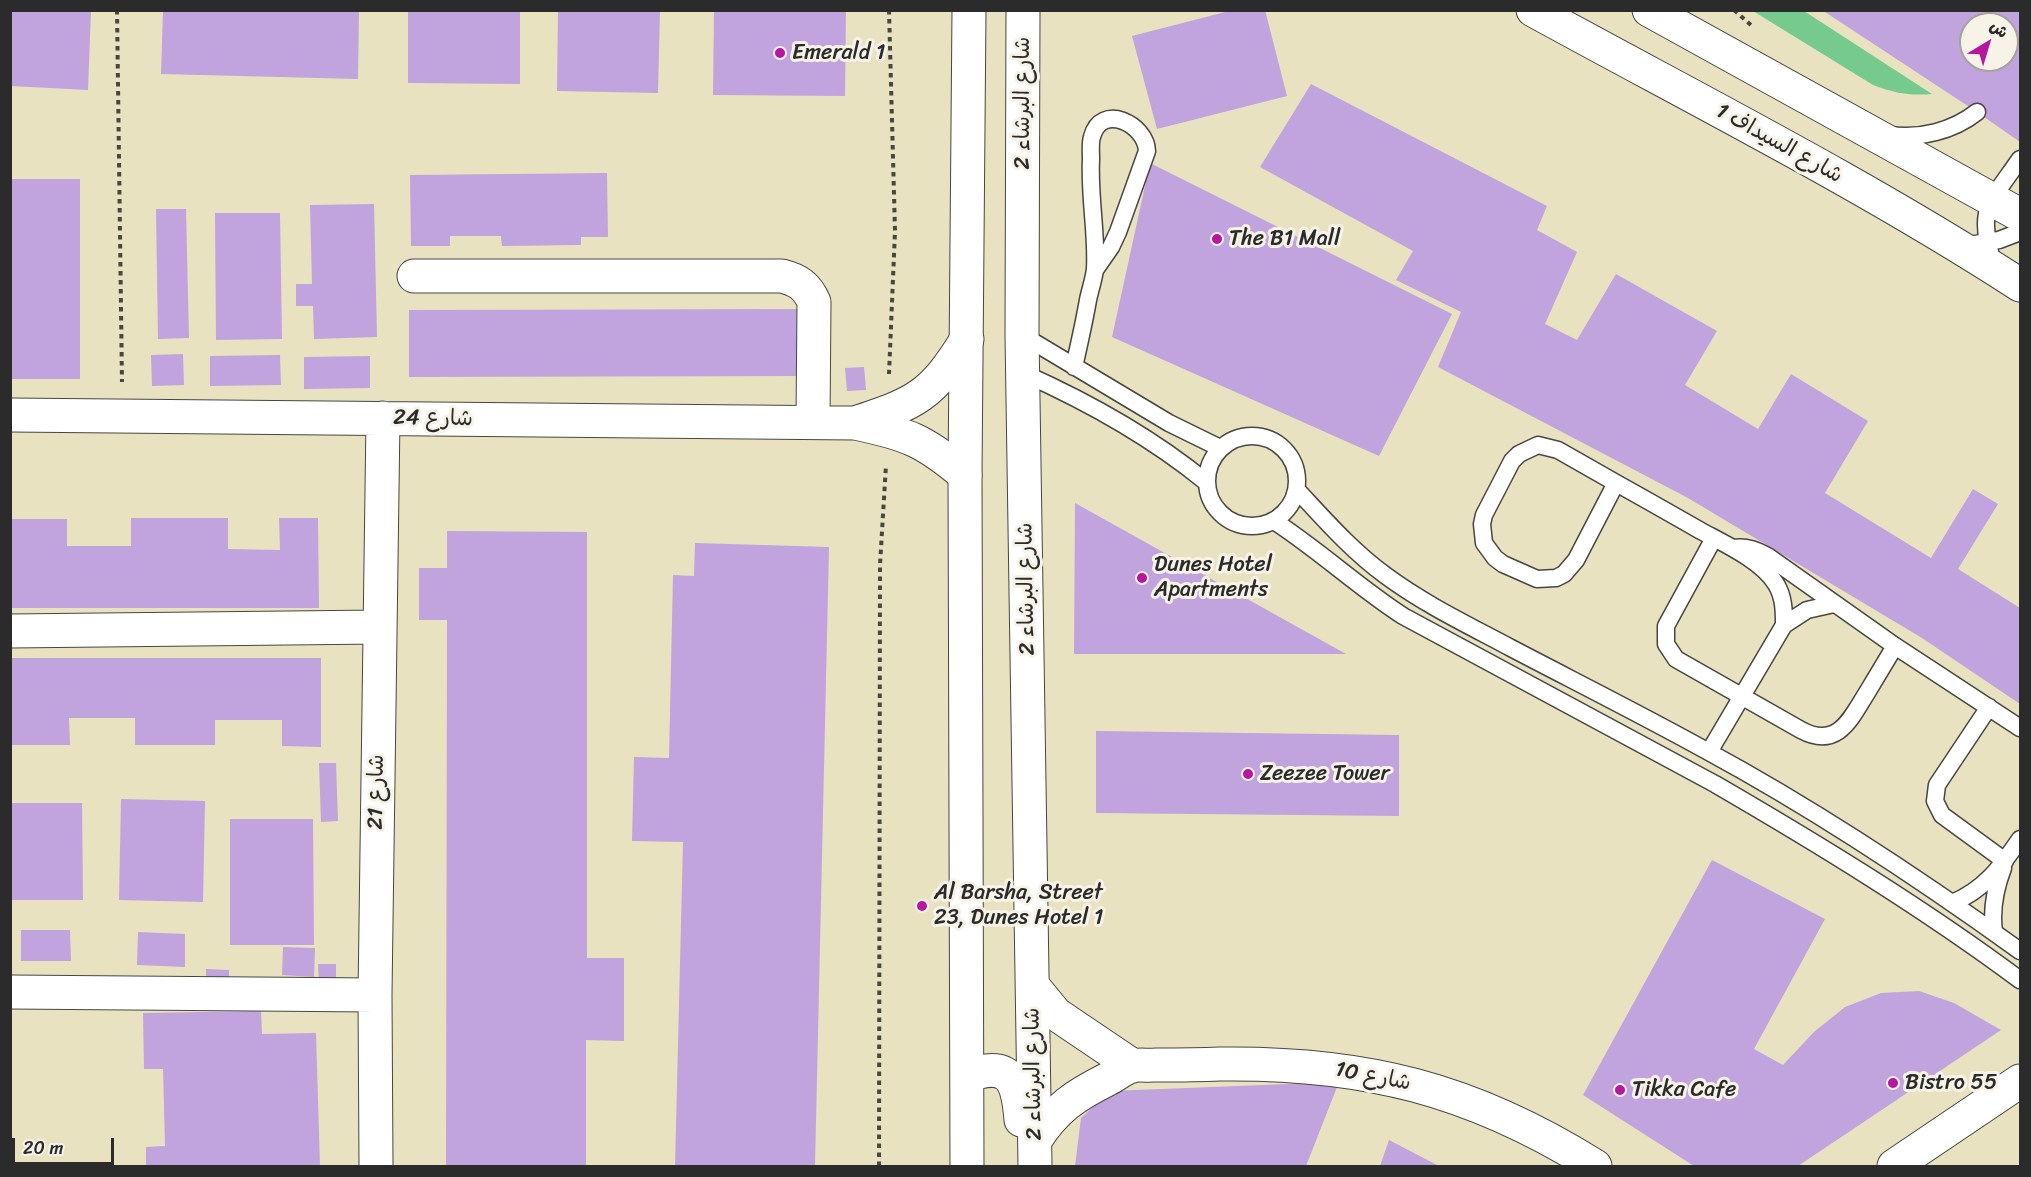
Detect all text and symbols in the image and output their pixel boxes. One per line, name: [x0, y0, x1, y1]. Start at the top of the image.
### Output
north arrow: [1959, 12, 2019, 72]
text: ش: [1983, 12, 2015, 46]
street label: شارع البرشاء 2: [1010, 37, 1036, 169]
place label: Emerald 1: [792, 40, 885, 66]
marker: Emerald 1: [773, 46, 787, 60]
street label: شارع السيداف 1: [1711, 98, 1847, 190]
place label: The B1 Mall: [1229, 226, 1340, 252]
marker: The B1 Mall: [1210, 232, 1224, 246]
street label: شارع 24: [393, 405, 473, 433]
street label: شارع البرشاء 2: [1013, 522, 1041, 656]
place label: Dunes Hotel Apartments: [1154, 552, 1272, 604]
marker: Dunes Hotel Apartments: [1135, 571, 1149, 585]
street label: شارع 21: [363, 754, 391, 830]
place label: Zeezee Tower: [1260, 761, 1390, 787]
marker: Zeezee Tower: [1241, 767, 1255, 781]
place label: Al Barsha, Street 23, Dunes Hotel 1: [934, 880, 1103, 932]
marker: Al Barsha, Street 23, Dunes Hotel 1: [915, 899, 929, 913]
street label: شارع البرشاء 2: [1020, 1007, 1048, 1141]
street label: شارع 10: [1333, 1057, 1413, 1097]
place label: Bistro 55: [1905, 1070, 1997, 1096]
marker: Bistro 55: [1886, 1076, 1900, 1090]
place label: Tikka Cafe: [1632, 1077, 1736, 1103]
marker: Tikka Cafe: [1613, 1083, 1627, 1097]
scale bar: [15, 1126, 117, 1164]
text: 20 m: [23, 1132, 63, 1164]

